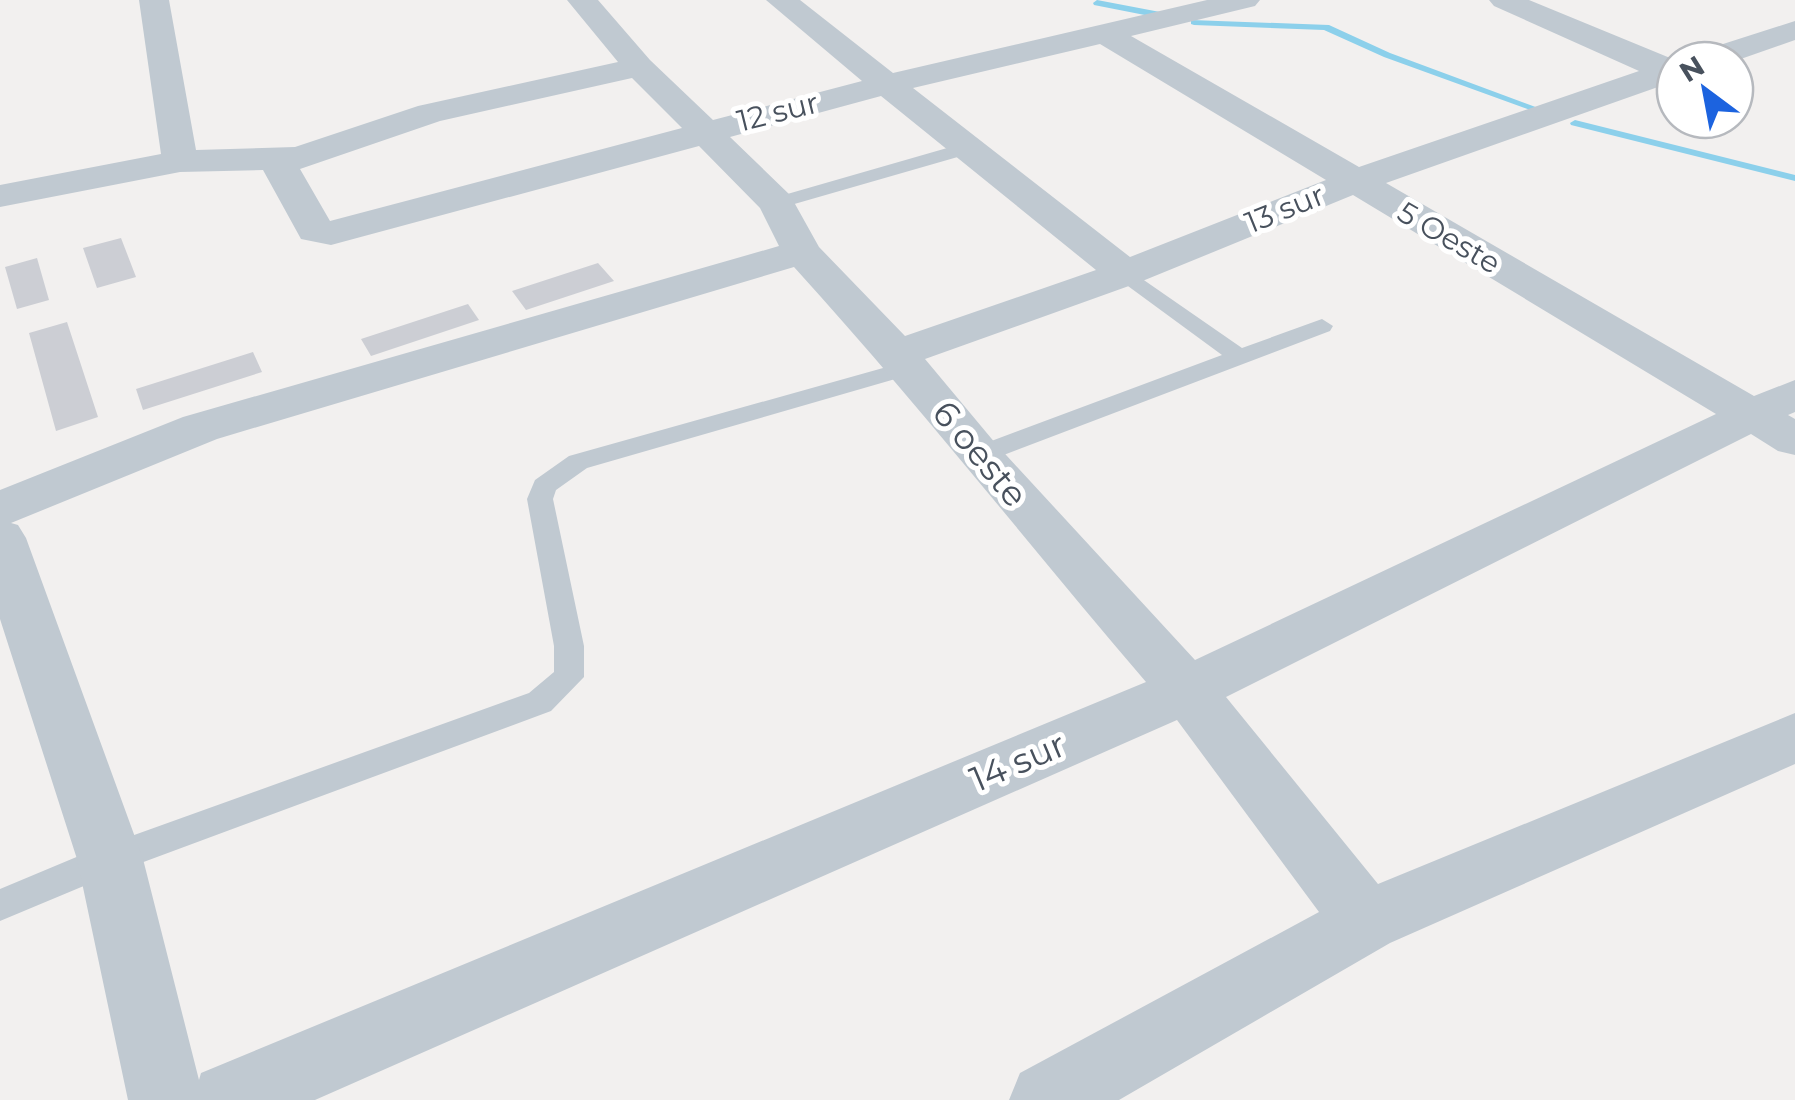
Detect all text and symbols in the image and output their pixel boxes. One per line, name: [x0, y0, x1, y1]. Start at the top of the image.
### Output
north arrow: [1655, 40, 1755, 140]
text: N: [1673, 48, 1710, 89]
street label: 12 sur: [733, 84, 822, 139]
street label: 13 sur: [1240, 176, 1330, 241]
street label: 5 Oeste: [1391, 193, 1507, 282]
street label: 6 oeste: [924, 392, 1037, 516]
street label: 14 sur: [964, 722, 1072, 801]

